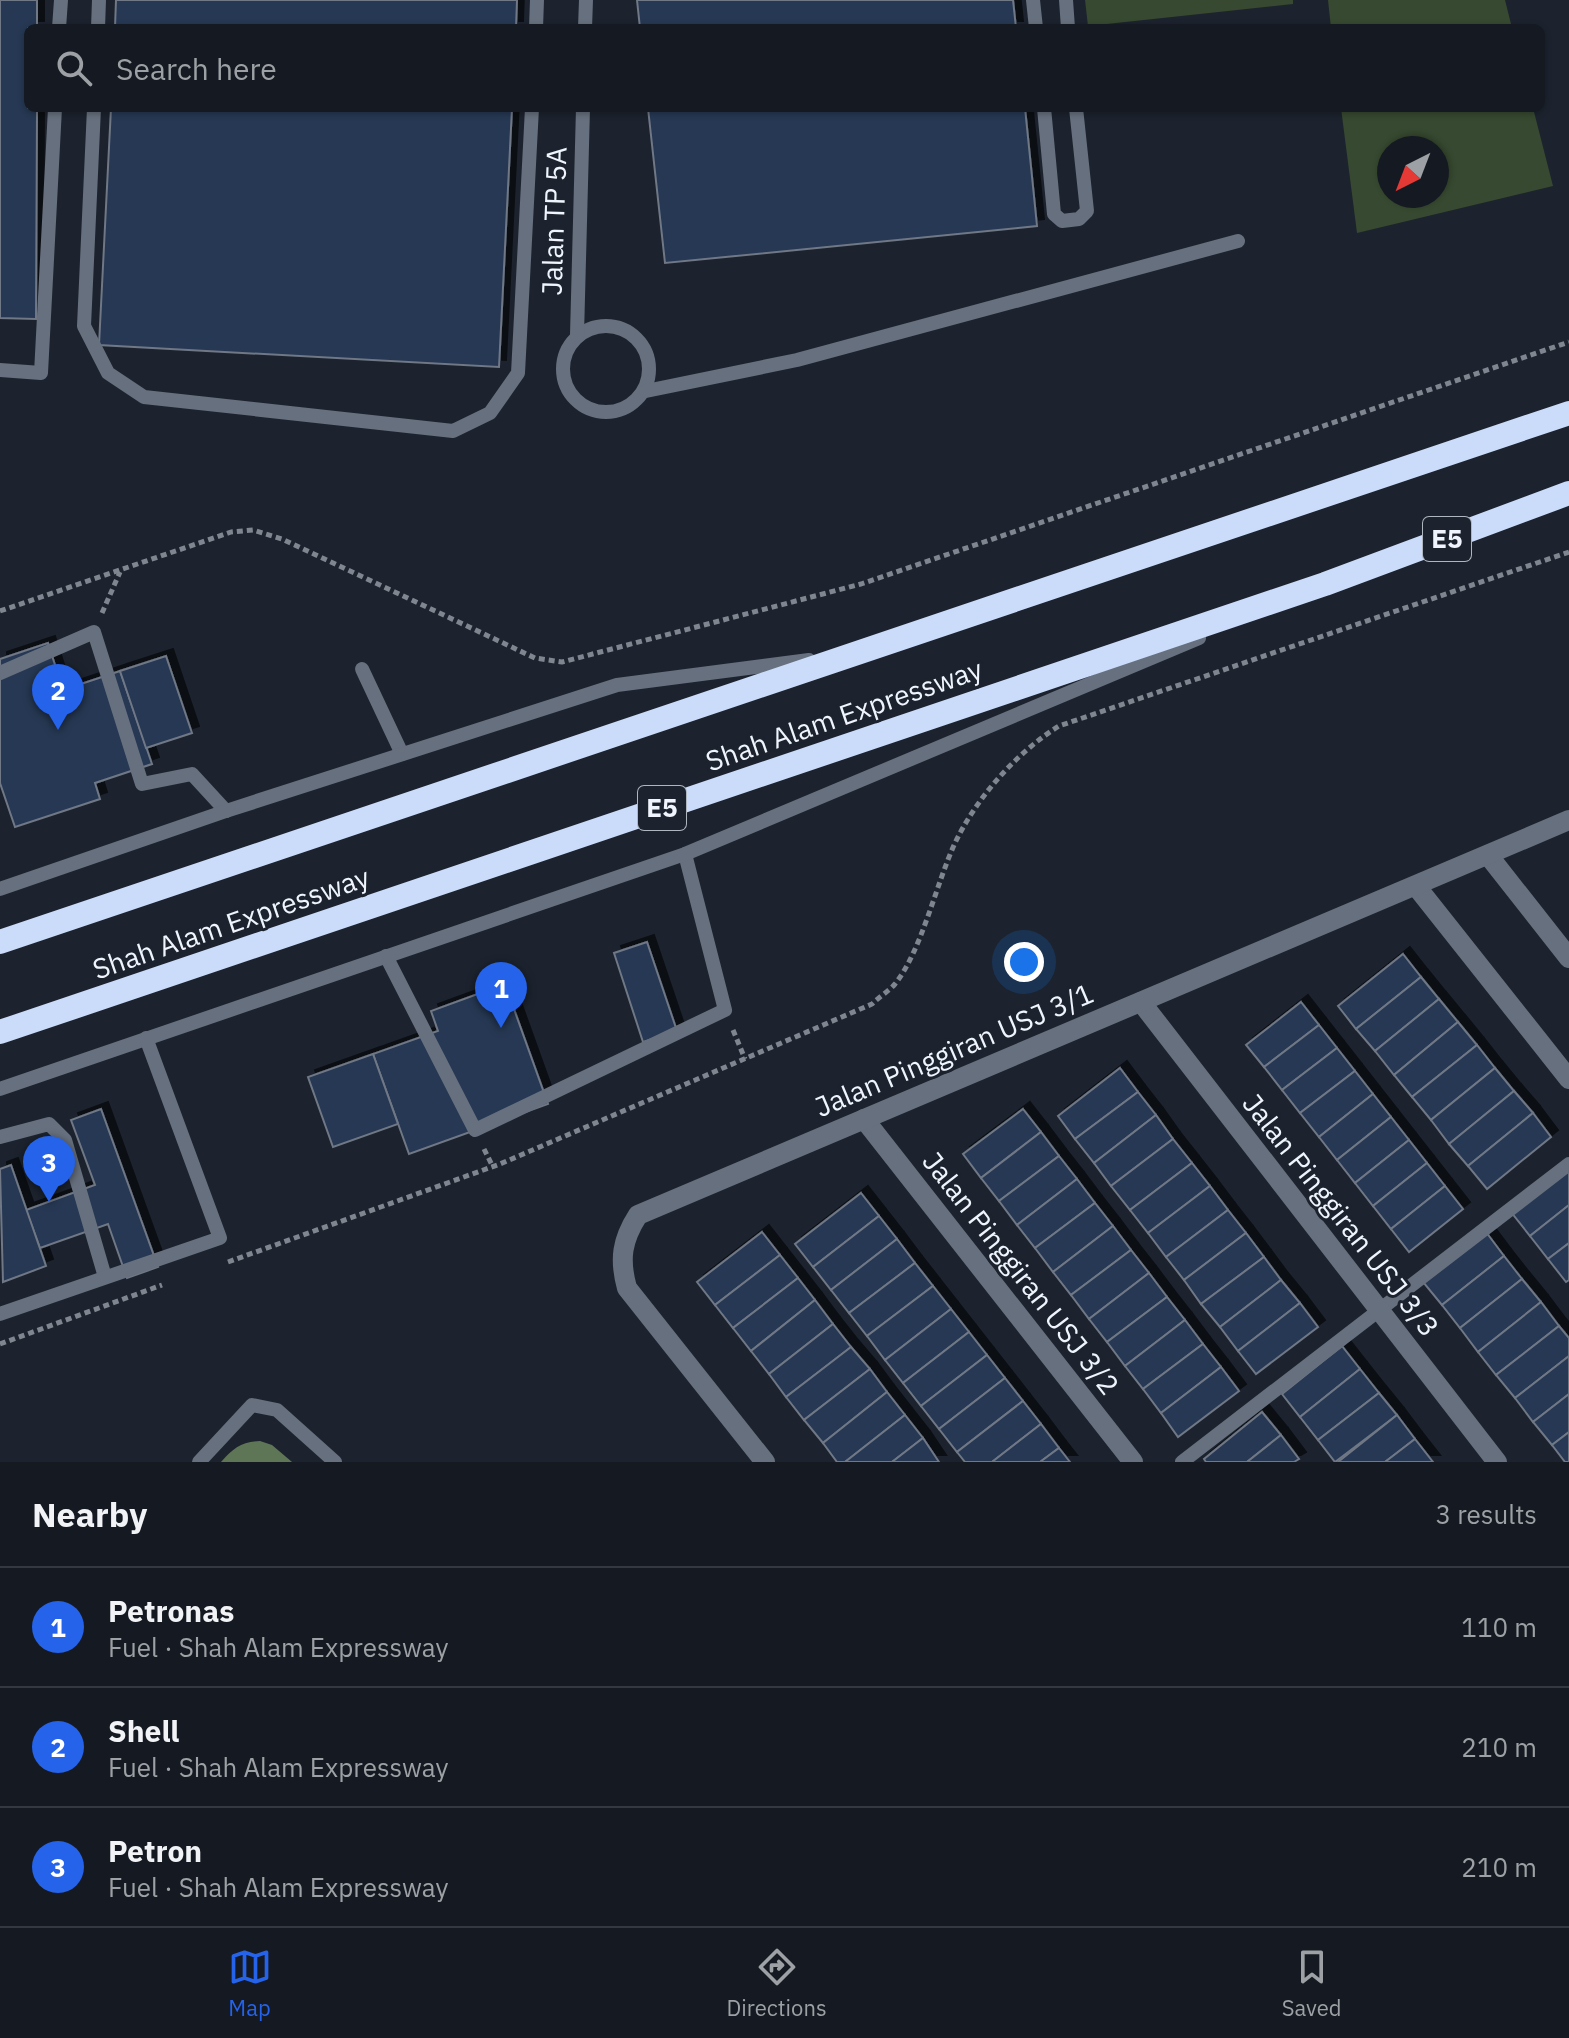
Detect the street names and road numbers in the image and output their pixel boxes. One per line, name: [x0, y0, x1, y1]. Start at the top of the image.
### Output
street label: Jalan TP 5A: [532, 146, 575, 296]
road number: E5: [1423, 517, 1471, 561]
street label: Shah Alam Expressway: [701, 650, 987, 779]
road number: E5: [638, 786, 686, 830]
street label: Shah Alam Expressway: [88, 858, 374, 987]
street label: Jalan Pinggiran USJ 3/1: [809, 974, 1099, 1125]
street label: Jalan Pinggiran USJ 3/3: [1235, 1086, 1448, 1344]
street label: Jalan Pinggiran USJ 3/2: [915, 1144, 1128, 1402]

